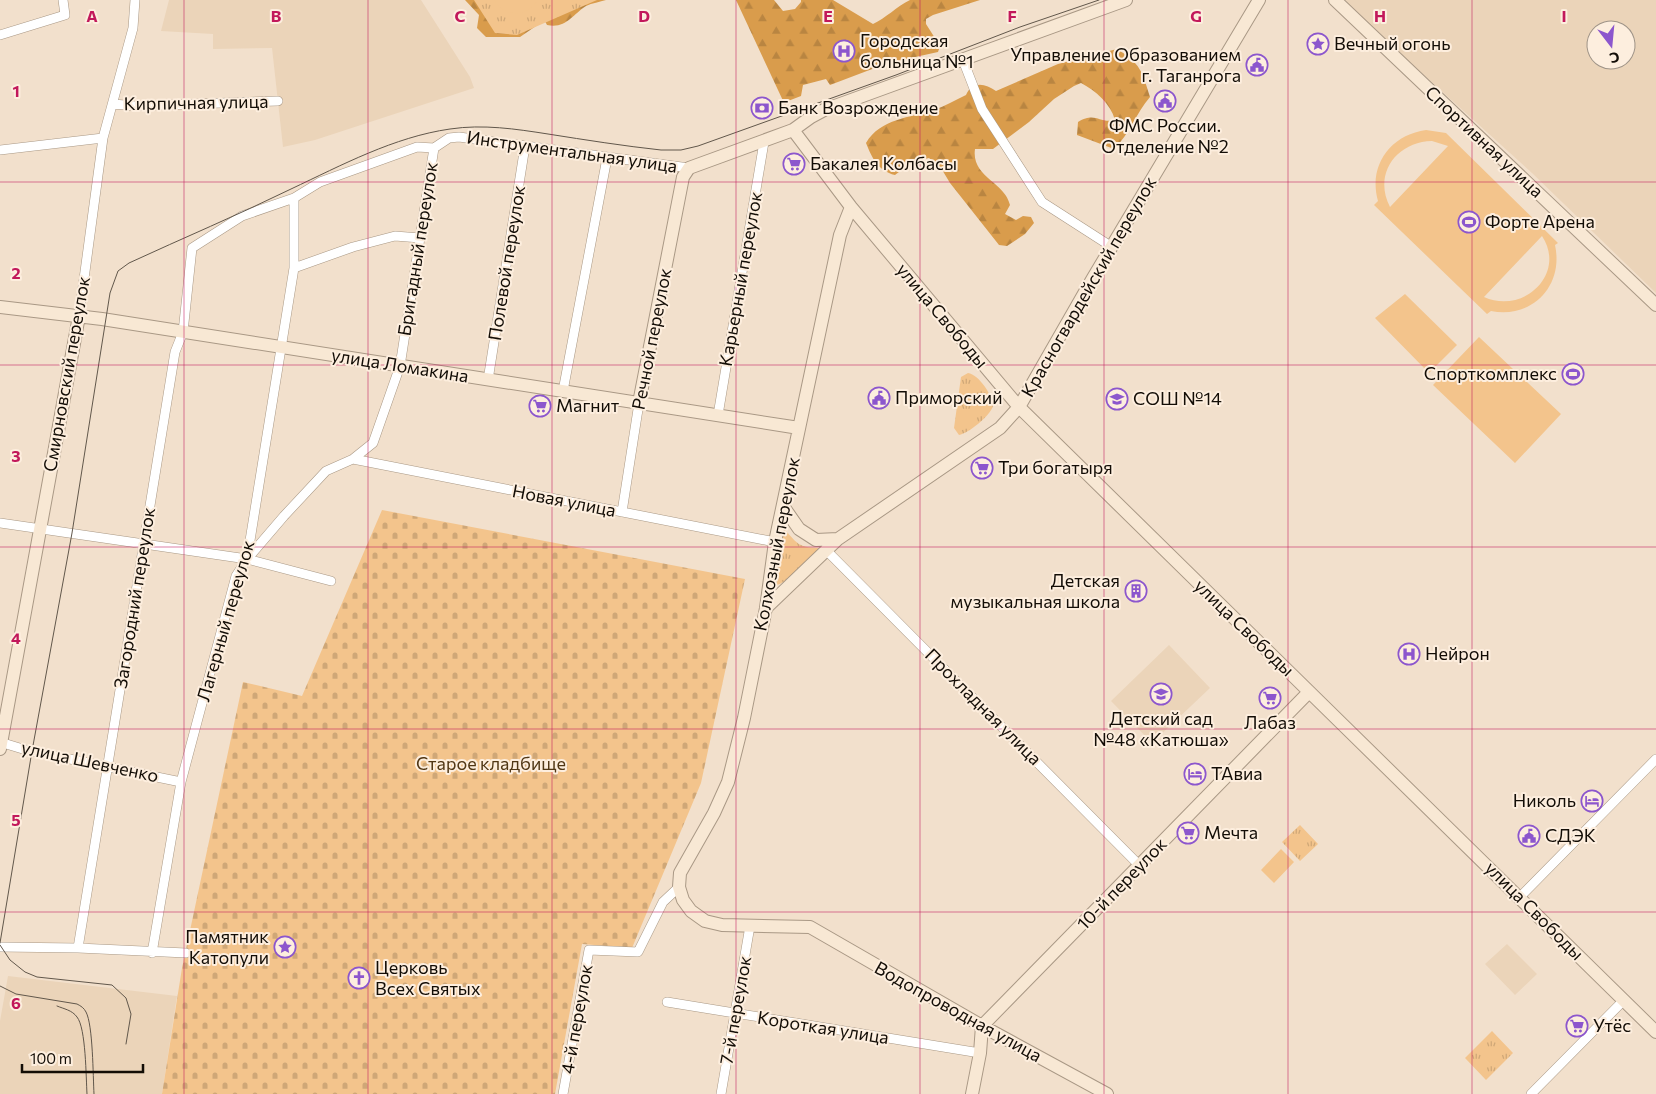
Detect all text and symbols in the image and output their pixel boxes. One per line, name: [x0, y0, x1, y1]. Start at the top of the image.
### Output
text: A: [86, 6, 98, 25]
text: B: [271, 6, 282, 25]
text: C: [455, 6, 466, 25]
text: D: [638, 6, 650, 25]
text: E: [823, 6, 833, 25]
text: F: [1007, 6, 1017, 25]
text: G: [1190, 6, 1202, 25]
text: H: [1374, 6, 1386, 25]
text: I: [1561, 6, 1567, 25]
north arrow: [1586, 20, 1636, 70]
place label: Городская больница №1: [860, 29, 974, 72]
place icon: Вечный огонь: [1306, 32, 1330, 56]
place label: Вечный огонь: [1334, 32, 1451, 54]
hospital icon: Городская больница №1: [832, 39, 856, 63]
place label: Управление Образованием г. Таганрога: [1010, 43, 1241, 86]
text: С: [1608, 48, 1622, 67]
public building icon: Управление Образованием г. Таганрога: [1245, 53, 1269, 77]
text: 1: [12, 81, 20, 100]
street label: Спортивная улица: [1421, 81, 1548, 202]
public building icon: ФМС России. Отделение №2: [1153, 89, 1177, 113]
street label: Кирпичная улица: [123, 90, 269, 114]
bank icon: Банк Возрождение: [750, 96, 774, 120]
place label: Банк Возрождение: [778, 96, 938, 118]
place label: ФМС России. Отделение №2: [1101, 114, 1229, 157]
street label: Инструментальная улица: [465, 125, 679, 177]
supermarket icon: Бакалея Колбасы: [782, 152, 806, 176]
place label: Бакалея Колбасы: [810, 152, 957, 174]
street label: Бригадный переулок: [392, 160, 442, 337]
street label: Красногвардейский переулок: [1016, 172, 1161, 401]
street label: Полевой переулок: [483, 183, 529, 342]
street label: Карьерный переулок: [714, 189, 766, 368]
sports icon: Форте Арена: [1457, 210, 1481, 234]
place label: Форте Арена: [1485, 210, 1595, 232]
street label: улица Свободы: [892, 258, 993, 372]
text: 2: [11, 263, 21, 282]
street label: Речной переулок: [626, 266, 676, 412]
street label: Смирновский переулок: [38, 274, 94, 473]
street label: улица Ломакина: [330, 343, 470, 387]
place label: Спорткомплекс: [1424, 362, 1557, 384]
sports icon: Спорткомплекс: [1561, 362, 1585, 386]
public building icon: Приморский: [867, 386, 891, 410]
place label: Приморский: [895, 386, 1003, 408]
school or university icon: СОШ №14: [1105, 387, 1129, 411]
place label: СОШ №14: [1133, 387, 1222, 409]
supermarket icon: Магнит: [528, 394, 552, 418]
place label: Магнит: [556, 394, 620, 416]
text: 3: [11, 446, 21, 465]
street label: Колхозный переулок: [748, 454, 804, 633]
supermarket icon: Три богатыря: [970, 456, 994, 480]
place label: Три богатыря: [998, 456, 1113, 478]
street label: Новая улица: [510, 479, 618, 521]
street label: Загородний переулок: [109, 505, 159, 690]
street label: Лагерный переулок: [191, 537, 259, 704]
place label: Детская музыкальная школа: [951, 569, 1120, 612]
street label: улица Свободы: [1190, 574, 1299, 681]
building icon: Детская музыкальная школа: [1124, 579, 1148, 603]
text: 4: [11, 628, 21, 647]
hospital icon: Нейрон: [1397, 642, 1421, 666]
place label: Нейрон: [1425, 642, 1490, 664]
street label: Прохладная улица: [921, 643, 1047, 769]
school or university icon: Детский сад №48 «Катюша»: [1149, 682, 1173, 706]
supermarket icon: Лабаз: [1258, 686, 1282, 710]
place label: Детский сад №48 «Катюша»: [1093, 707, 1229, 750]
place label: Лабаз: [1244, 711, 1296, 733]
street label: улица Шевченко: [20, 736, 161, 786]
park label: Старое кладбище: [416, 752, 566, 774]
hotel icon: ТАвиа: [1183, 762, 1207, 786]
place label: ТАвиа: [1211, 762, 1263, 784]
place label: Николь: [1513, 789, 1576, 811]
hotel icon: Николь: [1580, 789, 1604, 813]
text: 5: [11, 810, 21, 829]
supermarket icon: Мечта: [1176, 821, 1200, 845]
place label: Мечта: [1204, 821, 1258, 843]
public building icon: СДЭК: [1517, 824, 1541, 848]
place label: СДЭК: [1545, 824, 1596, 846]
street label: 10-й переулок: [1072, 832, 1171, 934]
street label: улица Свободы: [1481, 856, 1589, 964]
place label: Памятник Катопули: [185, 925, 269, 968]
place icon: Памятник Катопули: [273, 935, 297, 959]
street label: 7-й переулок: [715, 953, 755, 1066]
place label: Церковь Всех Святых: [375, 956, 481, 999]
street label: Водопроводная улица: [871, 956, 1046, 1066]
street label: 4-й переулок: [556, 962, 597, 1076]
church icon: Церковь Всех Святых: [347, 966, 371, 990]
text: 6: [11, 993, 21, 1012]
street label: Короткая улица: [756, 1006, 891, 1048]
supermarket icon: Утёс: [1565, 1014, 1589, 1038]
place label: Утёс: [1593, 1014, 1631, 1036]
scale bar: [22, 1042, 144, 1074]
text: 100 m: [30, 1049, 72, 1067]

